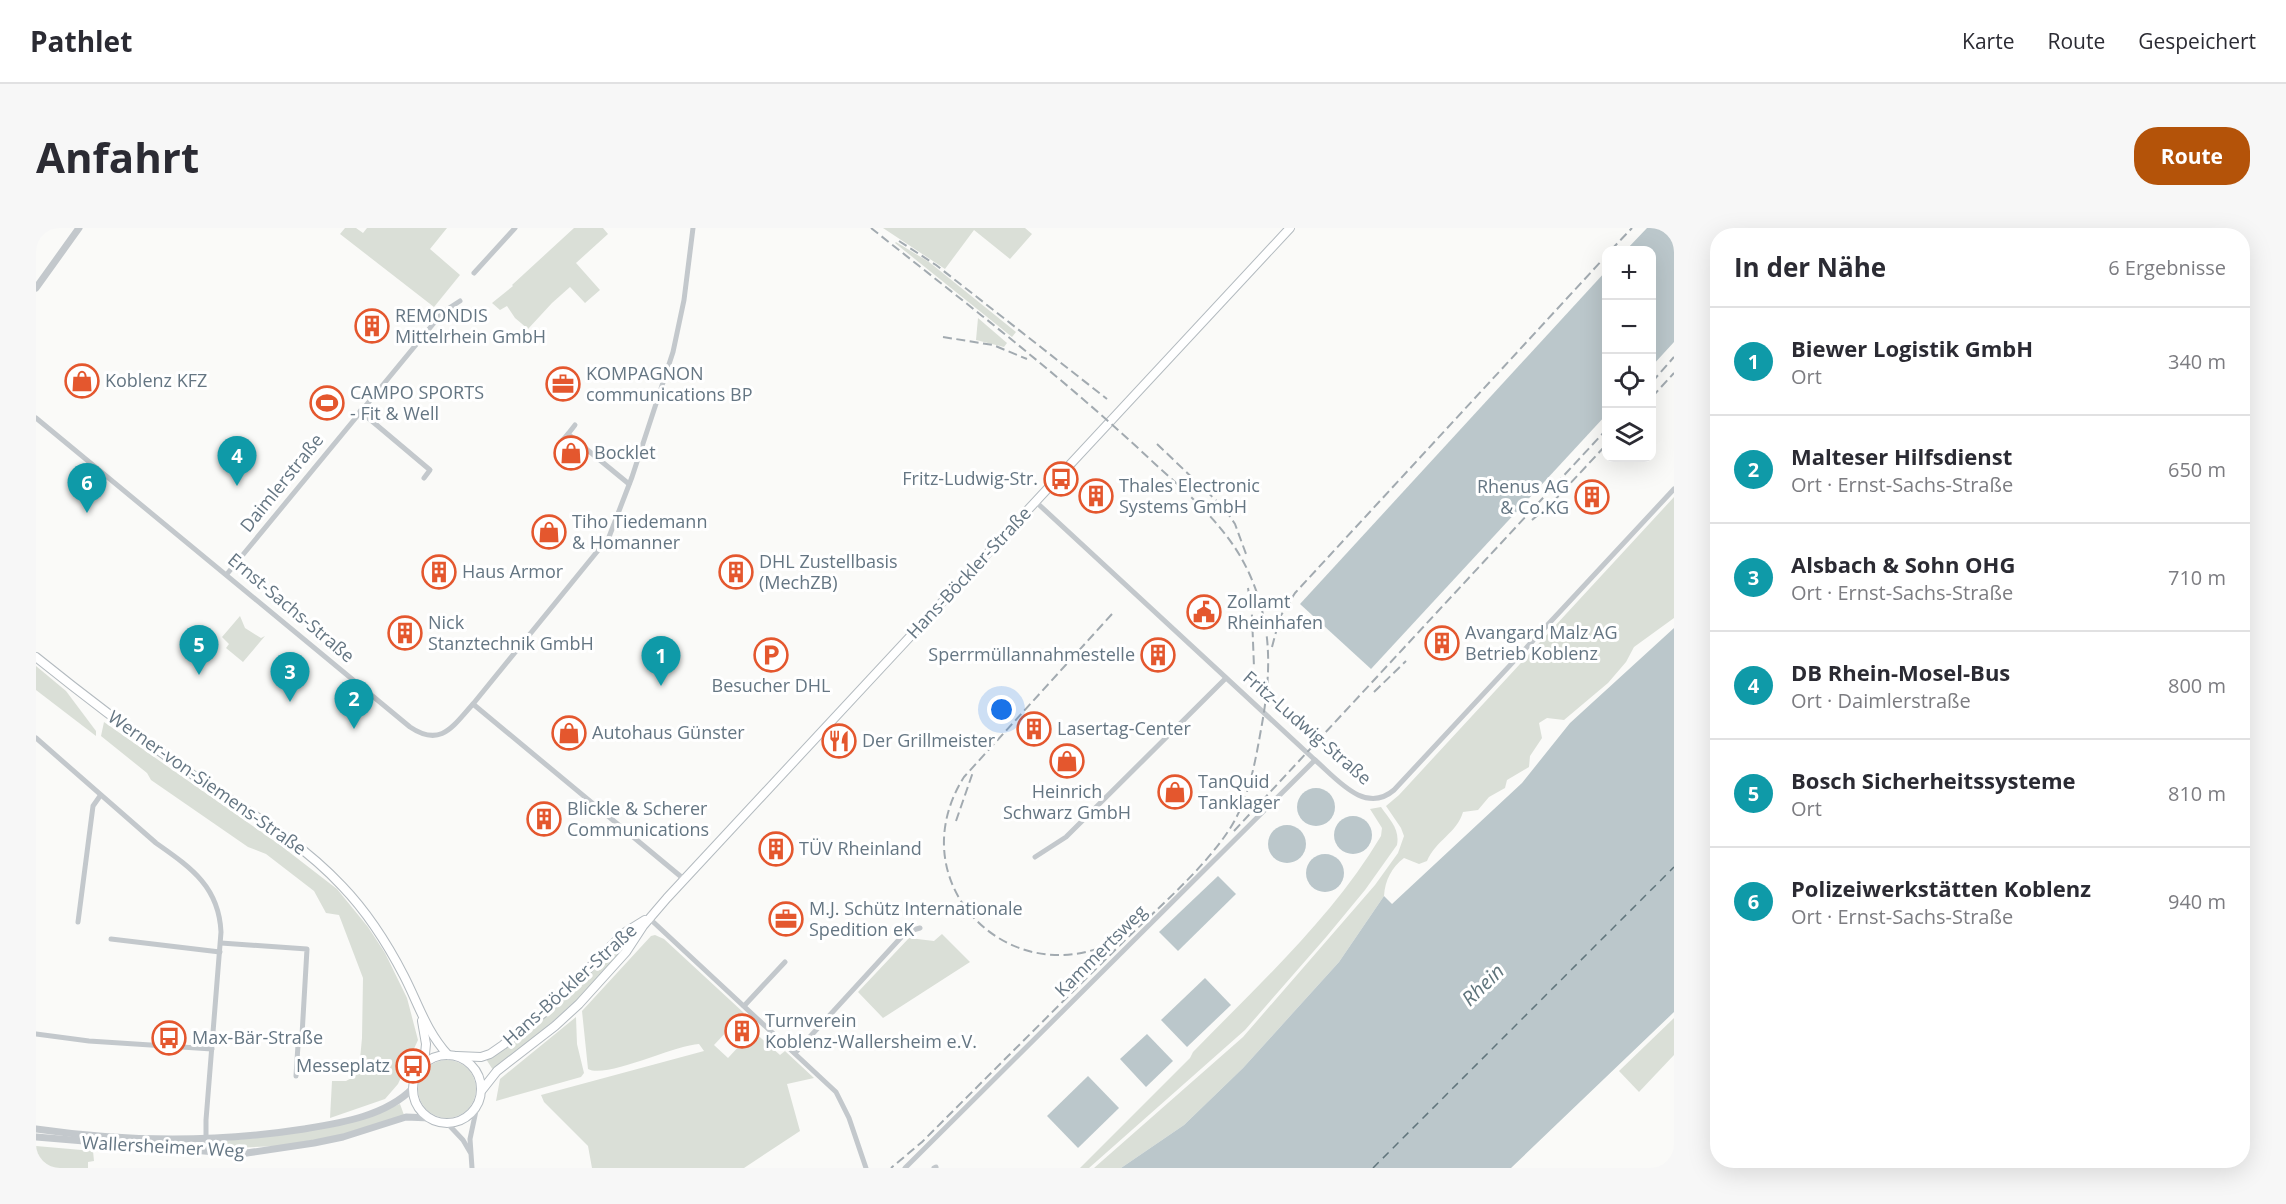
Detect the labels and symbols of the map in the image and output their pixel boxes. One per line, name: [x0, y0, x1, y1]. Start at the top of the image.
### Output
place label: REMONDIS Mittelrhein GmbH: [395, 303, 546, 348]
building icon: REMONDIS Mittelrhein GmbH: [354, 308, 390, 344]
place label: KOMPAGNON communications BP: [586, 361, 753, 406]
shop icon: Koblenz KFZ: [64, 363, 100, 399]
office icon: KOMPAGNON communications BP: [545, 366, 581, 402]
place label: Koblenz KFZ: [105, 368, 207, 392]
place label: CAMPO SPORTS - Fit & Well: [350, 380, 484, 425]
sports icon: CAMPO SPORTS - Fit & Well: [309, 385, 345, 421]
street label: Daimlerstraße: [234, 428, 328, 537]
shop icon: Bocklet: [553, 435, 589, 471]
pin: 4: [218, 436, 256, 486]
place label: Bocklet: [594, 440, 656, 464]
bus stop icon: Fritz-Ludwig-Str.: [1043, 461, 1079, 497]
pin: 6: [68, 464, 106, 513]
place label: Fritz-Ludwig-Str.: [902, 466, 1038, 490]
place label: Thales Electronic Systems GmbH: [1119, 473, 1260, 518]
place label: Rhenus AG & Co.KG: [1477, 474, 1569, 519]
building icon: Thales Electronic Systems GmbH: [1078, 478, 1114, 514]
building icon: Rhenus AG & Co.KG: [1574, 479, 1610, 515]
street label: Hans-Böckler-Straße: [901, 501, 1036, 643]
place label: Tiho Tiedemann & Homanner: [572, 509, 707, 554]
shop icon: Tiho Tiedemann & Homanner: [531, 514, 567, 550]
street label: Ernst-Sachs-Straße: [223, 547, 360, 667]
place label: DHL Zustellbasis (MechZB): [759, 549, 898, 594]
building icon: Haus Armor: [421, 554, 457, 590]
building icon: DHL Zustellbasis (MechZB): [718, 554, 754, 590]
place label: Haus Armor: [462, 559, 564, 583]
place label: Zollamt Rheinhafen: [1227, 589, 1323, 634]
public building icon: Zollamt Rheinhafen: [1186, 594, 1222, 630]
place label: Nick Stanztechnik GmbH: [428, 610, 594, 655]
building icon: Nick Stanztechnik GmbH: [387, 615, 423, 651]
place label: Avangard Malz AG Betrieb Koblenz: [1465, 620, 1618, 665]
building icon: Avangard Malz AG Betrieb Koblenz: [1424, 625, 1460, 661]
pin: 5: [180, 626, 218, 675]
pin: 1: [642, 636, 680, 686]
parking icon: Besucher DHL: [753, 637, 789, 673]
building icon: Sperrmüllannahmestelle: [1140, 637, 1176, 673]
place label: Sperrmüllannahmestelle: [928, 642, 1135, 666]
pin: 3: [270, 652, 310, 702]
street label: Fritz-Ludwig-Straße: [1239, 665, 1377, 790]
place label: Besucher DHL: [712, 673, 830, 697]
pin: 2: [334, 680, 374, 729]
your location: [987, 695, 1016, 724]
street label: Werner-von-Siemens-Straße: [104, 704, 311, 860]
building icon: Lasertag-Center: [1016, 711, 1052, 747]
shop icon: Autohaus Günster: [551, 715, 587, 751]
place label: Lasertag-Center: [1057, 716, 1191, 740]
place label: Autohaus Günster: [592, 720, 745, 744]
restaurant icon: Der Grillmeister: [821, 723, 857, 759]
place label: Der Grillmeister: [862, 728, 996, 752]
shop icon: Heinrich Schwarz GmbH: [1049, 743, 1085, 779]
place label: TanQuid Tanklager: [1198, 769, 1281, 814]
shop icon: TanQuid Tanklager: [1157, 774, 1193, 810]
place label: Heinrich Schwarz GmbH: [1003, 779, 1131, 824]
place label: Blickle & Scherer Communications: [567, 796, 709, 841]
building icon: Blickle & Scherer Communications: [526, 801, 562, 837]
building icon: TÜV Rheinland: [758, 831, 794, 867]
place label: TÜV Rheinland: [799, 836, 922, 860]
place label: M.J. Schütz Internationale Spedition eK: [809, 896, 1023, 941]
street label: Kammertsweg: [1049, 899, 1152, 1001]
office icon: M.J. Schütz Internationale Spedition eK: [768, 901, 804, 937]
street label: Hans-Böckler-Straße: [497, 918, 641, 1051]
water label: Rhein: [1455, 958, 1510, 1012]
place label: Turnverein Koblenz-Wallersheim e.V.: [765, 1008, 977, 1053]
building icon: Turnverein Koblenz-Wallersheim e.V.: [724, 1013, 760, 1049]
bus stop icon: Max-Bär-Straße: [151, 1020, 187, 1056]
place label: Max-Bär-Straße: [192, 1025, 323, 1049]
bus stop icon: Messeplatz: [395, 1048, 431, 1084]
place label: Messeplatz: [296, 1053, 390, 1077]
street label: Wallersheimer Weg: [81, 1130, 245, 1162]

